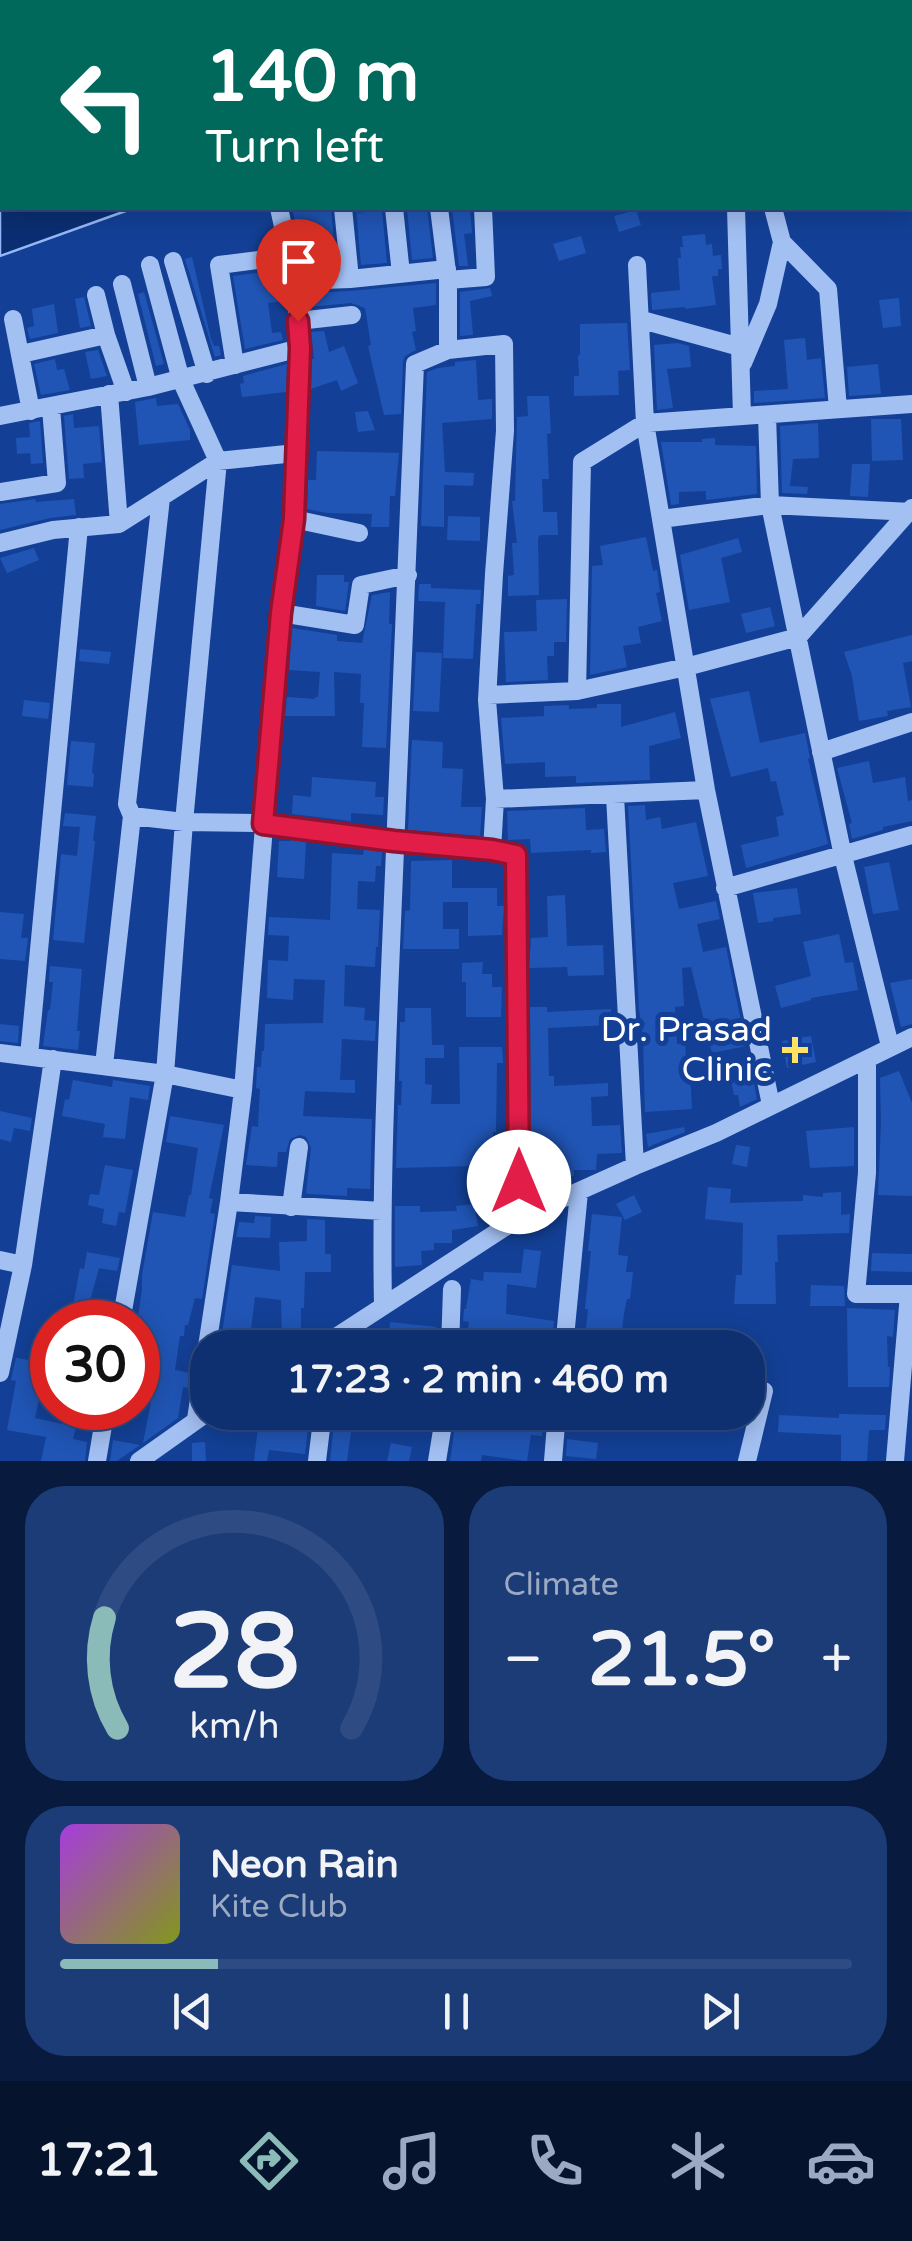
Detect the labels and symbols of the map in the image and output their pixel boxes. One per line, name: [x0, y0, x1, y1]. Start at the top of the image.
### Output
pin: [256, 219, 341, 322]
place label: Dr. Prasad Clinic: [601, 1009, 772, 1091]
marker: Dr. Prasad Clinic: [782, 1037, 808, 1063]
position arrow: [467, 1130, 571, 1234]
speed limit sign: 30: [30, 1300, 160, 1430]

